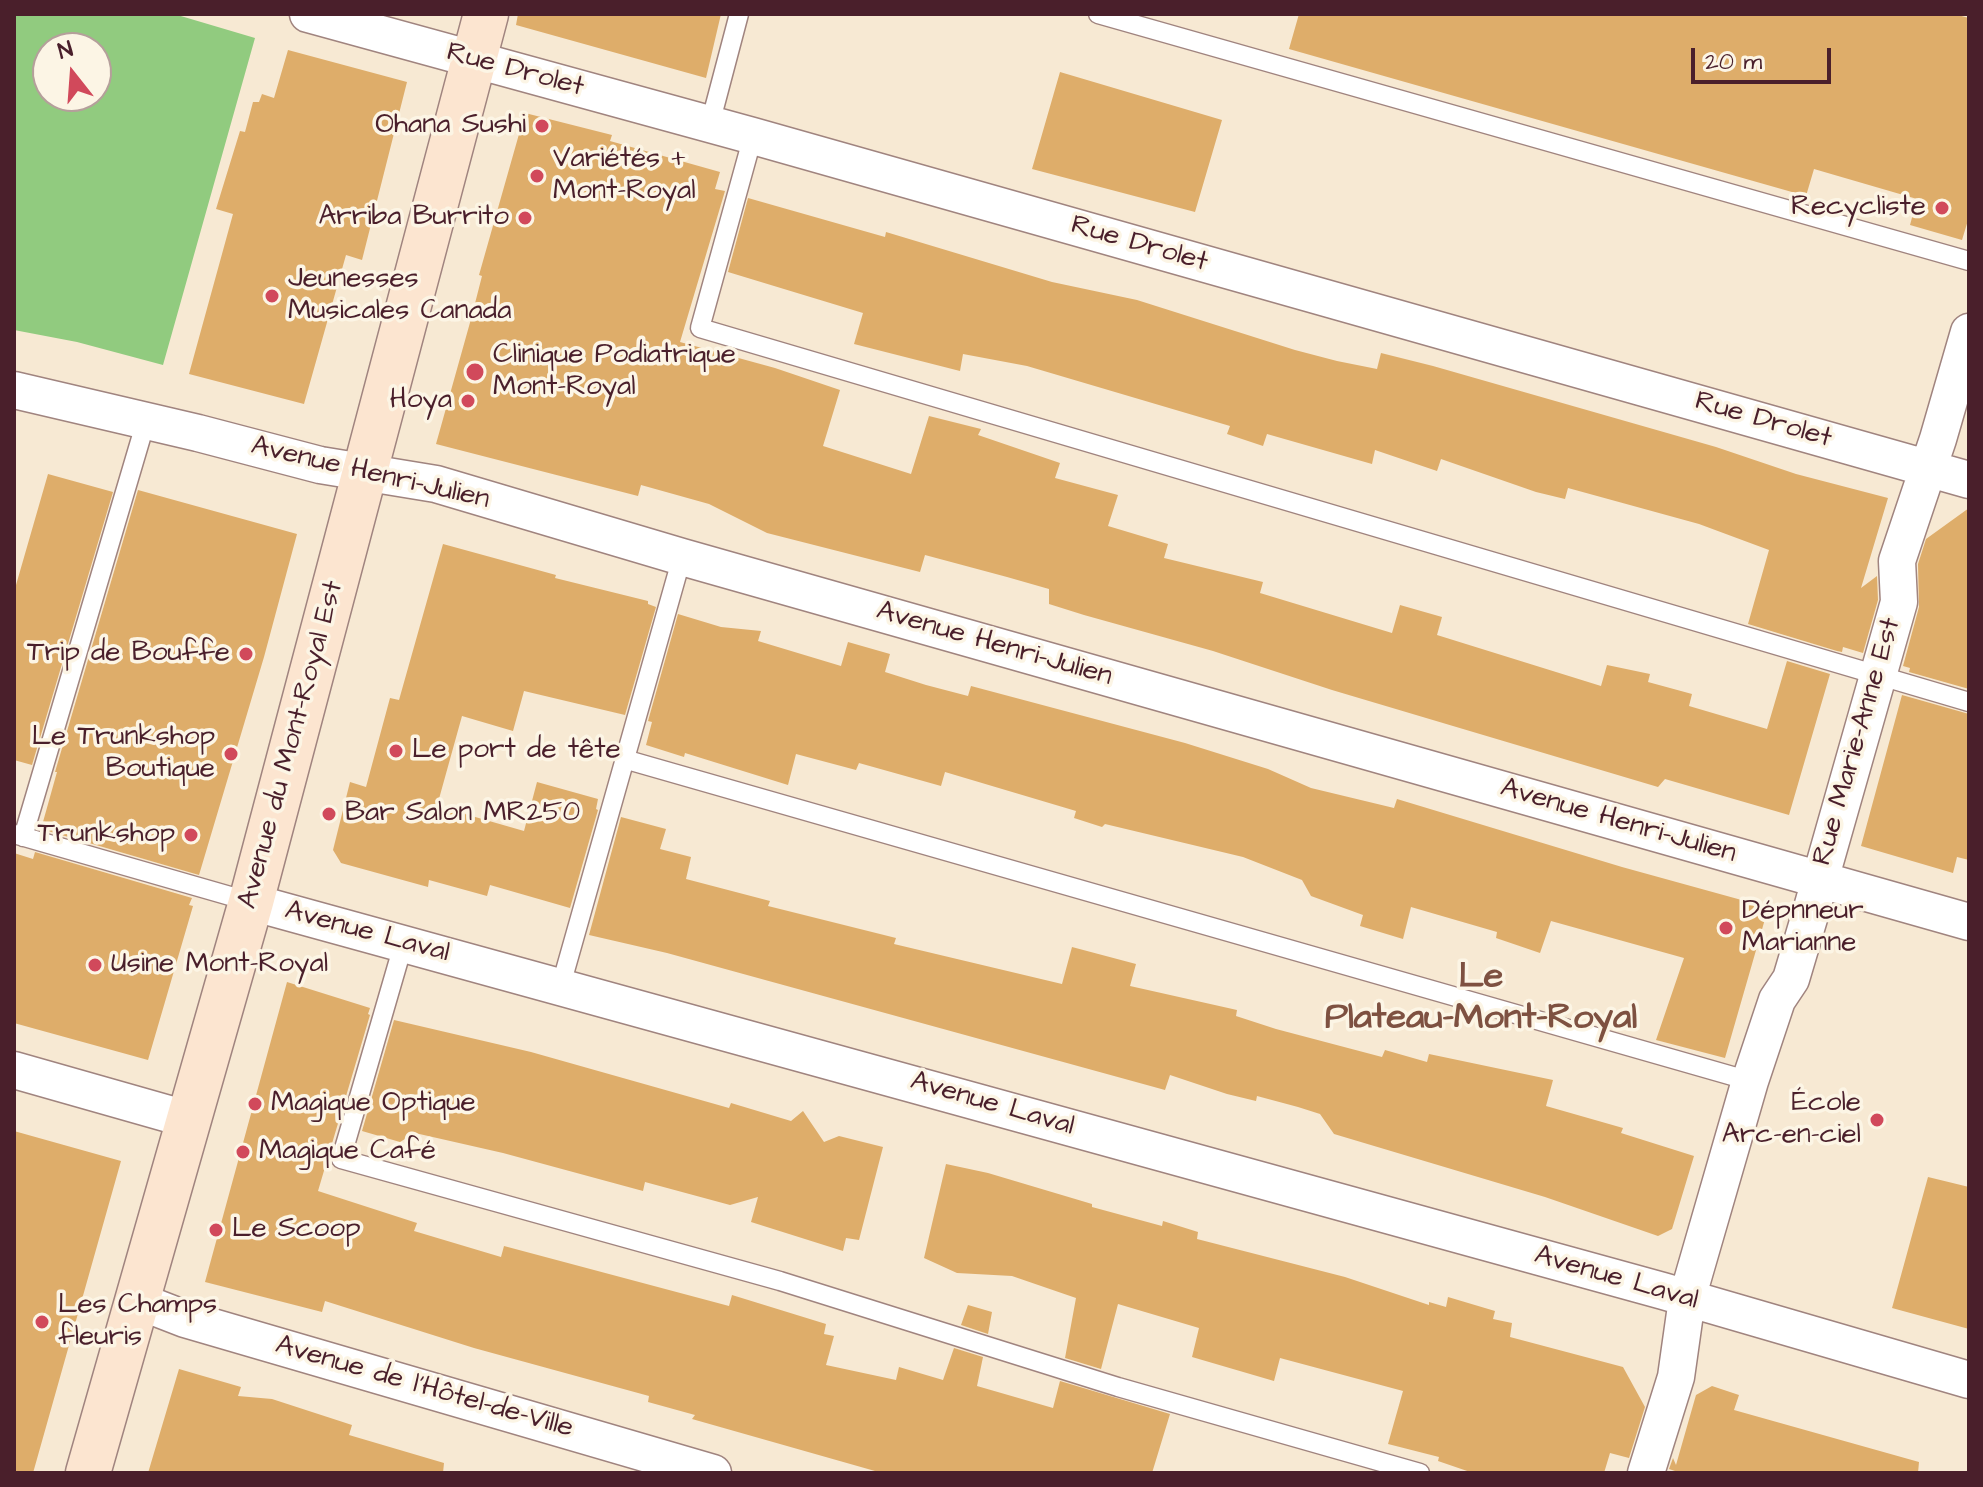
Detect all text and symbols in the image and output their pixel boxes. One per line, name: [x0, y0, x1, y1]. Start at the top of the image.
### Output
north arrow: [32, 32, 112, 112]
scale bar: [1695, 32, 1835, 82]
text: N: [54, 34, 77, 67]
street label: Rue Drolet: [443, 37, 587, 105]
text: 20 m: [1705, 45, 1762, 79]
place label: Ohana Sushi: [375, 109, 526, 143]
marker: Ohana Sushi: [533, 117, 551, 135]
place label: Variétés + Mont-Royal: [553, 143, 696, 209]
marker: Variétés + Mont-Royal: [528, 167, 546, 185]
place label: Recycliste: [1791, 191, 1926, 225]
marker: Recycliste: [1933, 199, 1951, 217]
place label: Arriba Burrito: [318, 201, 509, 235]
marker: Arriba Burrito: [516, 209, 534, 227]
street label: Rue Drolet: [1067, 209, 1211, 281]
place label: Jeunesses Musicales Canada: [288, 263, 511, 329]
marker: Jeunesses Musicales Canada: [263, 287, 281, 305]
place label: Clinique Podiatrique Mont-Royal: [493, 339, 736, 405]
marker: Clinique Podiatrique Mont-Royal: [464, 361, 486, 383]
place label: Hoya: [390, 384, 452, 418]
street label: Rue Drolet: [1691, 385, 1835, 457]
marker: Hoya: [459, 392, 477, 410]
street label: Avenue Henri-Julien: [248, 430, 492, 518]
street label: Avenue du Mont-Royal Est: [232, 578, 352, 912]
street label: Avenue Henri-Julien: [872, 595, 1116, 695]
street label: Rue Marie-Anne Est: [1807, 614, 1909, 870]
place label: Trip de Bouffe: [27, 637, 230, 671]
marker: Trip de Bouffe: [237, 645, 255, 663]
place label: Le Trunkshop Boutique: [32, 721, 215, 787]
place label: Le port de tête: [412, 734, 621, 768]
marker: Le port de tête: [387, 742, 405, 760]
marker: Le Trunkshop Boutique: [222, 745, 240, 763]
street label: Avenue Henri-Julien: [1496, 772, 1740, 872]
place label: Bar Salon MR250: [345, 797, 580, 831]
marker: Bar Salon MR250: [320, 805, 338, 823]
place label: Trunkshop: [37, 818, 175, 852]
marker: Trunkshop: [182, 826, 200, 844]
street label: Avenue Laval: [281, 895, 453, 971]
place label: Dépnneur Marianne: [1742, 895, 1864, 961]
marker: Dépnneur Marianne: [1717, 919, 1735, 937]
place label: Usine Mont-Royal: [111, 948, 328, 982]
marker: Usine Mont-Royal: [86, 956, 104, 974]
district label: Le Plateau-Mont-Royal: [1325, 956, 1637, 1041]
street label: Avenue Laval: [906, 1066, 1078, 1144]
place label: Magique Optique: [271, 1087, 476, 1121]
place label: École Arc-en-ciel: [1722, 1087, 1861, 1153]
marker: Magique Optique: [246, 1095, 264, 1113]
marker: École Arc-en-ciel: [1868, 1111, 1886, 1129]
place label: Magique Café: [259, 1135, 436, 1169]
marker: Magique Café: [234, 1143, 252, 1161]
place label: Le Scoop: [232, 1213, 361, 1247]
marker: Le Scoop: [207, 1221, 225, 1239]
street label: Avenue Laval: [1530, 1240, 1702, 1318]
place label: Les Champs fleuris: [58, 1289, 217, 1355]
marker: Les Champs fleuris: [33, 1313, 51, 1331]
street label: Avenue de l'Hôtel-de-Ville: [271, 1329, 577, 1447]

